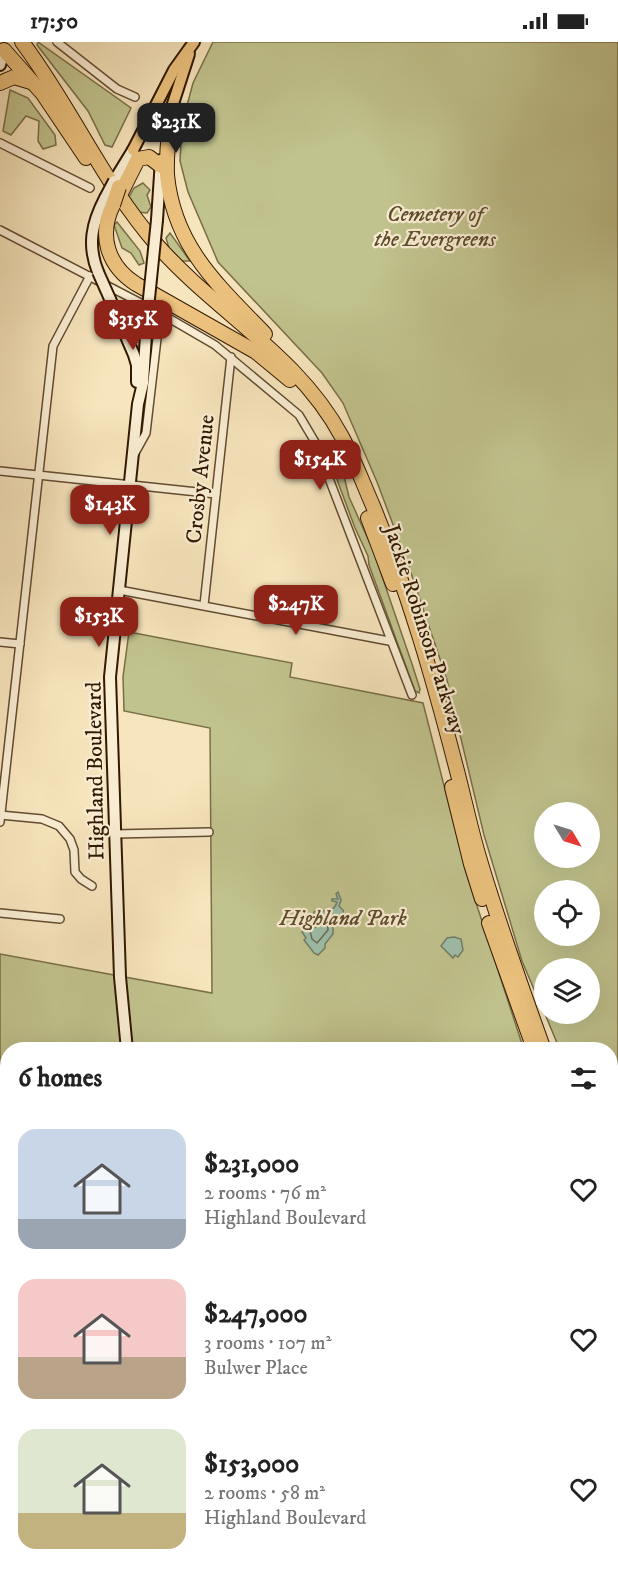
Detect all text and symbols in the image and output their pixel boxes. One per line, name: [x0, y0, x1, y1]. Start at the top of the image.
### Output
text: 17:50: [30, 8, 78, 35]
pin: $231K: [134, 103, 218, 154]
text: $231K: [151, 110, 201, 135]
park label: Cemetery of the Evergreens: [374, 201, 497, 253]
pin: $315K: [91, 300, 175, 351]
text: $315K: [108, 307, 158, 332]
street label: Crosby Avenue: [180, 413, 221, 545]
pin: $154K: [278, 440, 362, 491]
text: $154K: [294, 447, 346, 472]
pin: $143K: [68, 485, 152, 536]
text: $143K: [84, 492, 136, 517]
street label: Jackie Robinson Parkway: [377, 519, 471, 738]
pin: $247K: [254, 585, 338, 636]
text: $247K: [268, 592, 324, 617]
pin: $153K: [57, 597, 141, 648]
text: $153K: [74, 604, 124, 629]
street label: Highland Boulevard: [80, 681, 111, 860]
north arrow: [534, 802, 600, 868]
map controls: [534, 802, 600, 1024]
button: locate: [534, 880, 600, 946]
park label: Highland Park: [278, 905, 408, 932]
button: layers: [534, 958, 600, 1024]
text: 6 homes: [18, 1062, 102, 1095]
icon: filters: [567, 1062, 600, 1095]
text: $231,000: [204, 1148, 299, 1181]
icon: home: [66, 1153, 138, 1225]
icon: heart: [567, 1173, 600, 1206]
text: 2 rooms · 76 m²: [204, 1181, 326, 1206]
text: Highland Boulevard: [204, 1206, 366, 1231]
text: $247,000: [204, 1298, 308, 1331]
icon: home: [66, 1303, 138, 1375]
icon: heart: [567, 1323, 600, 1356]
text: 3 rooms · 107 m²: [204, 1331, 332, 1356]
text: Bulwer Place: [204, 1356, 308, 1381]
text: $153,000: [204, 1448, 299, 1481]
icon: home: [66, 1453, 138, 1525]
icon: heart: [567, 1473, 600, 1506]
text: 2 rooms · 58 m²: [204, 1481, 325, 1506]
text: Highland Boulevard: [204, 1506, 366, 1531]

